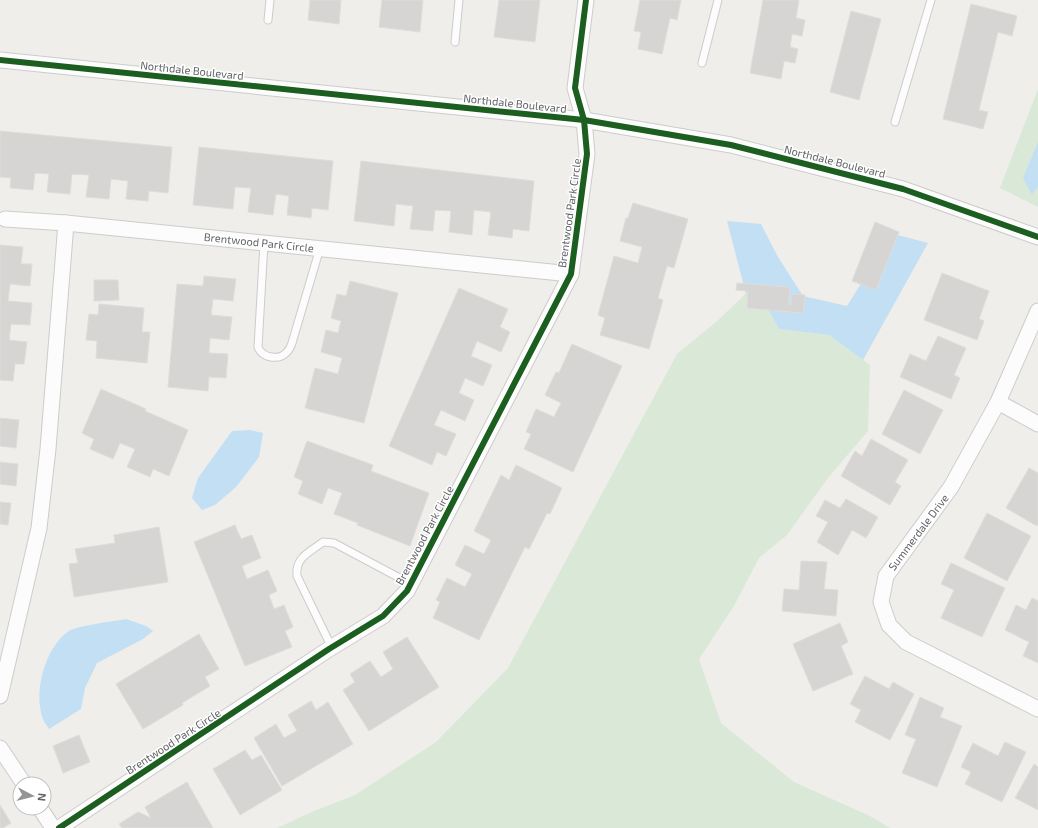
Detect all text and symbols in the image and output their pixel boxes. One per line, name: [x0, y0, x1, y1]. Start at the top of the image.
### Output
street label: Northdale Boulevard: [140, 58, 244, 82]
street label: Northdale Boulevard: [463, 91, 567, 115]
street label: Northdale Boulevard: [783, 142, 887, 180]
street label: Brentwood Park Circle: [555, 157, 583, 269]
street label: Brentwood Park Circle: [203, 230, 315, 254]
street label: Brentwood Park Circle: [392, 483, 456, 587]
street label: Summerdale Drive: [885, 491, 951, 573]
street label: Brentwood Park Circle: [123, 705, 223, 777]
north arrow: [12, 776, 52, 816]
text: N: [35, 793, 49, 802]

